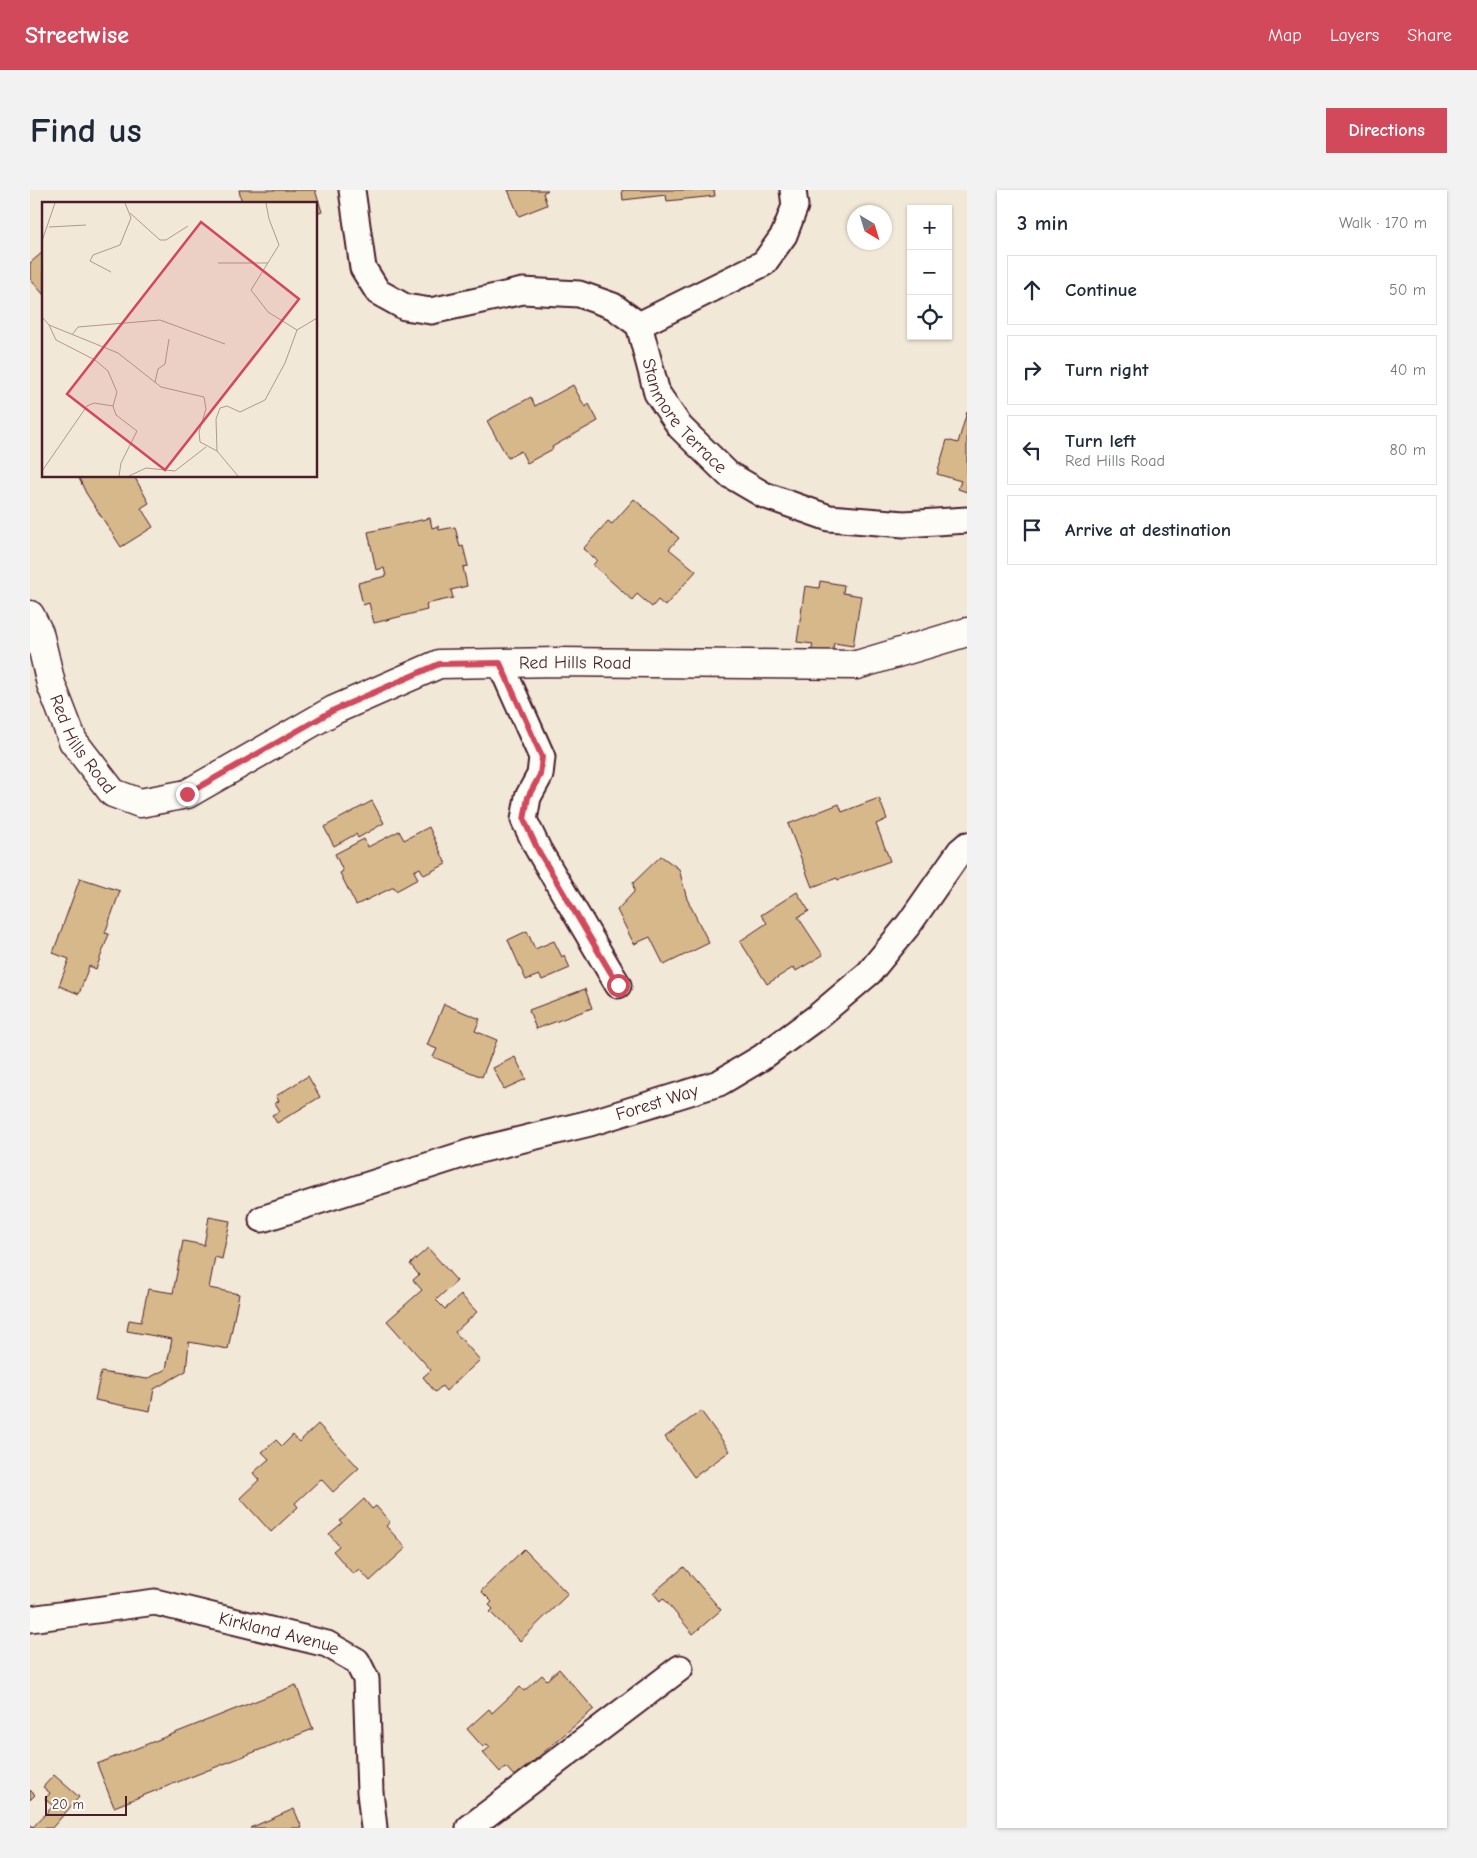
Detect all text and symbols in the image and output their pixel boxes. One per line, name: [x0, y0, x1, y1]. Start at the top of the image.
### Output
text: Streetwise: [25, 21, 129, 49]
text: Map: [1268, 25, 1302, 46]
text: Layers: [1330, 25, 1379, 46]
text: Share: [1407, 25, 1452, 46]
button: Directions: [1326, 108, 1447, 153]
text: Find us: [30, 110, 142, 151]
inset map: [42, 202, 318, 478]
north arrow: [847, 205, 892, 250]
map controls: [907, 205, 952, 340]
button: +: [907, 205, 952, 250]
text: 3 min: [1017, 211, 1068, 235]
text: Walk · 170 m: [1339, 214, 1427, 232]
button: −: [907, 250, 952, 295]
icon: ahead: [1018, 276, 1046, 304]
text: Continue: [1065, 279, 1137, 301]
text: 50 m: [1389, 281, 1426, 299]
button: locate: [907, 295, 952, 340]
street label: Stanmore Terrace: [637, 356, 731, 478]
icon: right: [1018, 356, 1046, 384]
text: Turn right: [1065, 359, 1149, 381]
text: 40 m: [1390, 361, 1426, 379]
text: Turn left: [1065, 430, 1136, 452]
icon: left: [1018, 436, 1046, 464]
text: 80 m: [1389, 441, 1426, 459]
text: Red Hills Road: [1065, 452, 1165, 470]
icon: arrive: [1018, 516, 1046, 544]
text: Arrive at destination: [1065, 519, 1231, 541]
street label: Red Hills Road: [519, 652, 632, 674]
street label: Red Hills Road: [45, 692, 120, 798]
route end: [176, 783, 199, 806]
route start: [607, 974, 630, 997]
street label: Forest Way: [613, 1080, 702, 1125]
street label: Kirkland Avenue: [216, 1608, 343, 1660]
scale bar: [45, 1793, 128, 1816]
text: 20 m: [52, 1796, 84, 1813]

